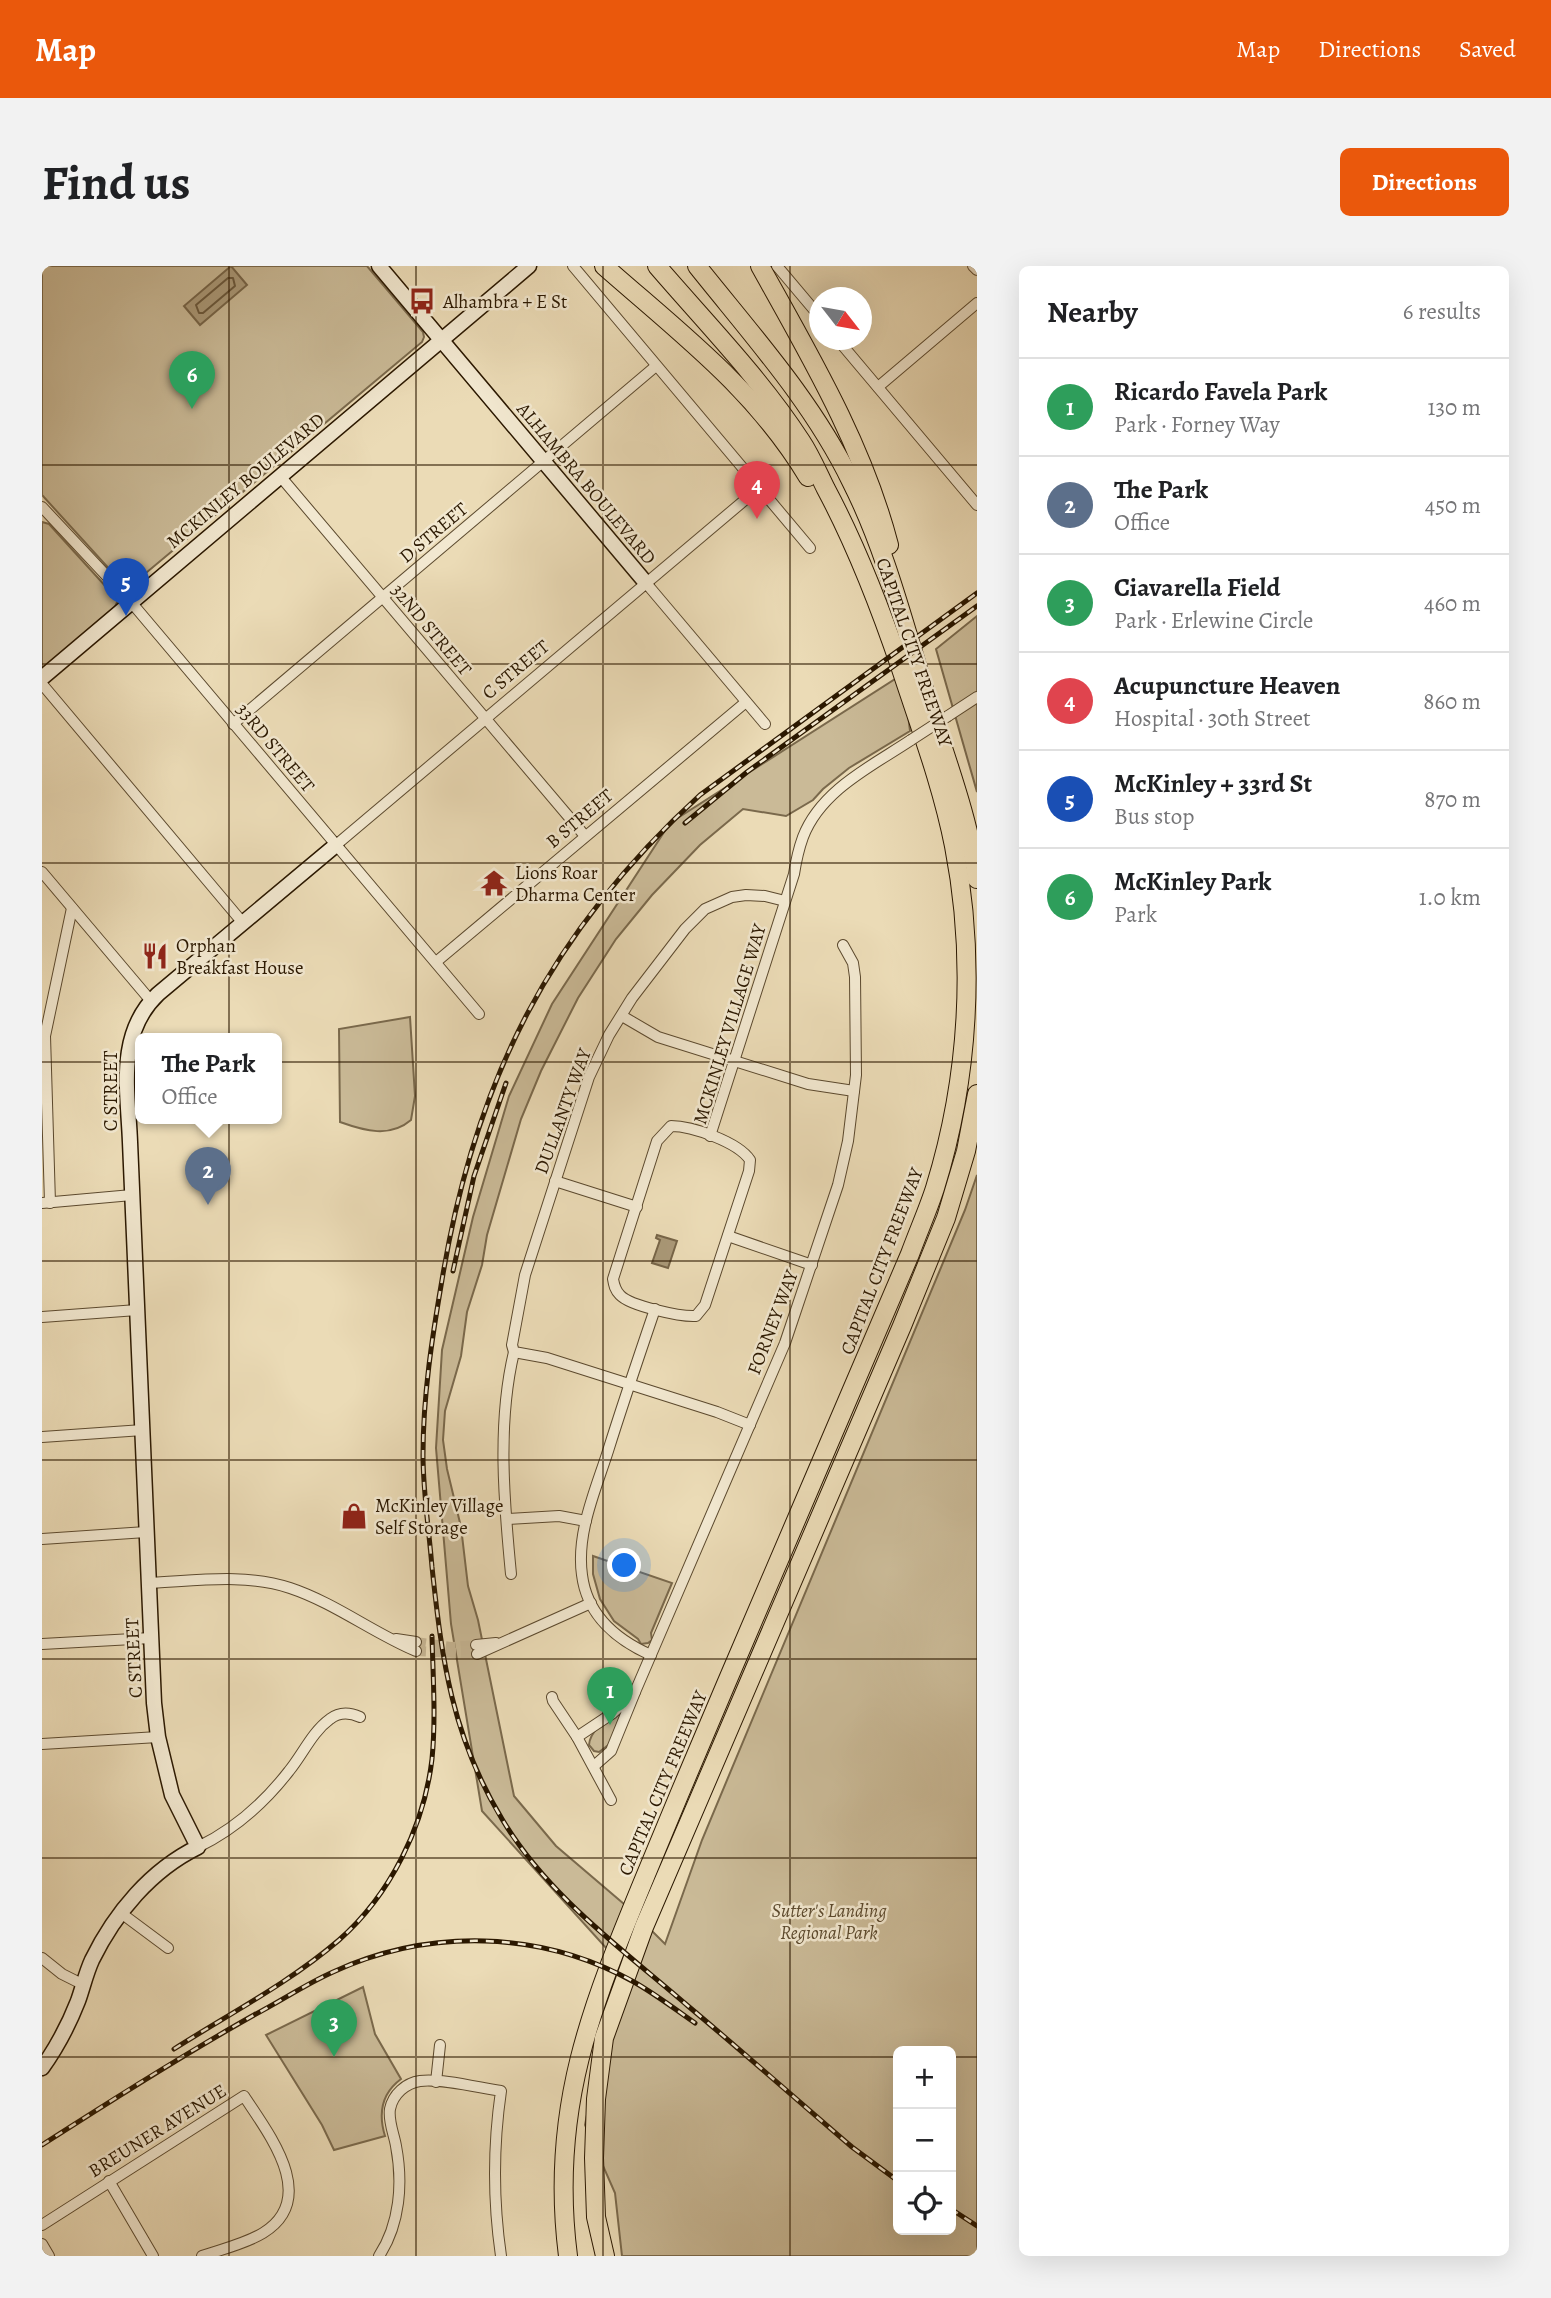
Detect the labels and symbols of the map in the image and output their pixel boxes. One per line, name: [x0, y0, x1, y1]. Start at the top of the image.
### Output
bus stop icon: Alhambra + E St: [407, 286, 437, 316]
north arrow: [809, 287, 872, 350]
place label: Alhambra + E St: [442, 289, 567, 315]
pin: 6: [169, 351, 215, 409]
street label: ALHAMBRA BOULEVARD: [510, 396, 662, 570]
street label: MCKINLEY BOULEVARD: [161, 407, 330, 555]
pin: 4: [734, 461, 780, 519]
street label: D STREET: [394, 496, 474, 569]
street label: CAPITAL CITY FREEWAY: [869, 554, 959, 751]
pin: 5: [103, 558, 149, 616]
street label: 32ND STREET: [385, 578, 478, 682]
street label: C STREET: [476, 634, 555, 706]
street label: 33RD STREET: [230, 697, 321, 798]
street label: B STREET: [541, 783, 619, 854]
place label: Lions Roar Dharma Center: [515, 860, 636, 908]
temple icon: Lions Roar Dharma Center: [479, 868, 509, 898]
street label: MCKINLEY VILLAGE WAY: [687, 920, 773, 1128]
place label: Orphan Breakfast House: [176, 933, 304, 981]
restaurant icon: Orphan Breakfast House: [140, 941, 170, 971]
street label: DULLANTY WAY: [528, 1044, 598, 1178]
street label: C STREET: [98, 1050, 124, 1131]
pin: 2: [185, 1147, 231, 1205]
street label: CAPITAL CITY FREEWAY: [834, 1163, 930, 1359]
street label: FORNEY WAY: [741, 1266, 805, 1378]
place label: McKinley Village Self Storage: [375, 1493, 504, 1541]
shop icon: McKinley Village Self Storage: [339, 1501, 369, 1531]
your location: [607, 1548, 641, 1582]
street label: C STREET: [119, 1616, 149, 1699]
pin: 1: [587, 1667, 633, 1725]
street label: CAPITAL CITY FREEWAY: [612, 1686, 714, 1880]
park label: Sutter's Landing Regional Park: [771, 1898, 887, 1946]
pin: 3: [311, 1999, 357, 2057]
street label: BREUNER AVENUE: [84, 2078, 232, 2184]

